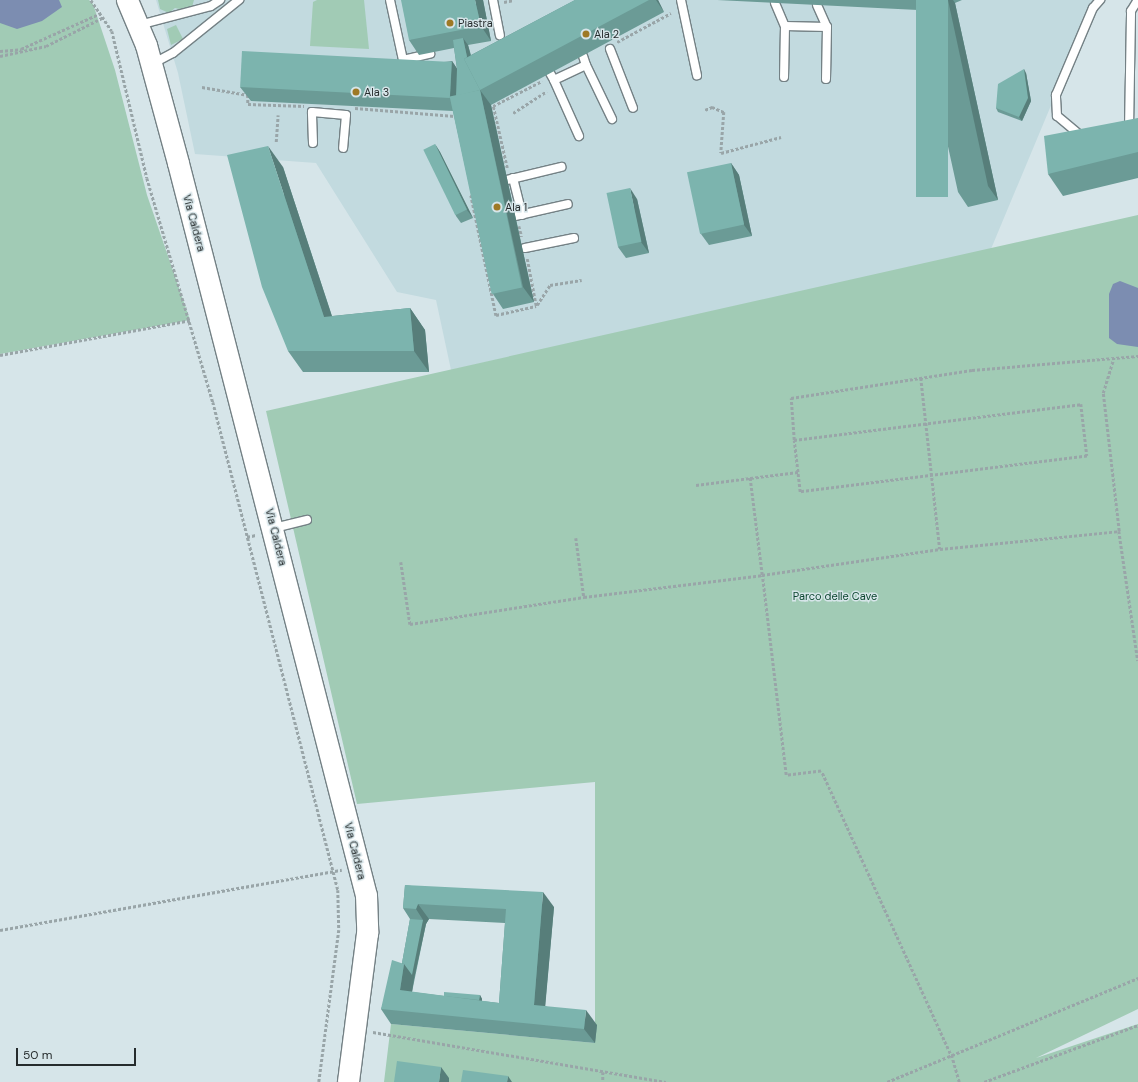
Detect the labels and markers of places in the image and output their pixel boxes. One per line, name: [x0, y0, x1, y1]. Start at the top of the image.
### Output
place label: Piastra: [458, 16, 493, 30]
marker: Piastra: [445, 18, 455, 28]
place label: Ala 2: [594, 27, 619, 41]
marker: Ala 2: [581, 29, 591, 39]
place label: Ala 3: [364, 85, 389, 99]
marker: Ala 3: [351, 87, 361, 97]
place label: Ala 1: [505, 200, 527, 214]
marker: Ala 1: [492, 202, 502, 212]

